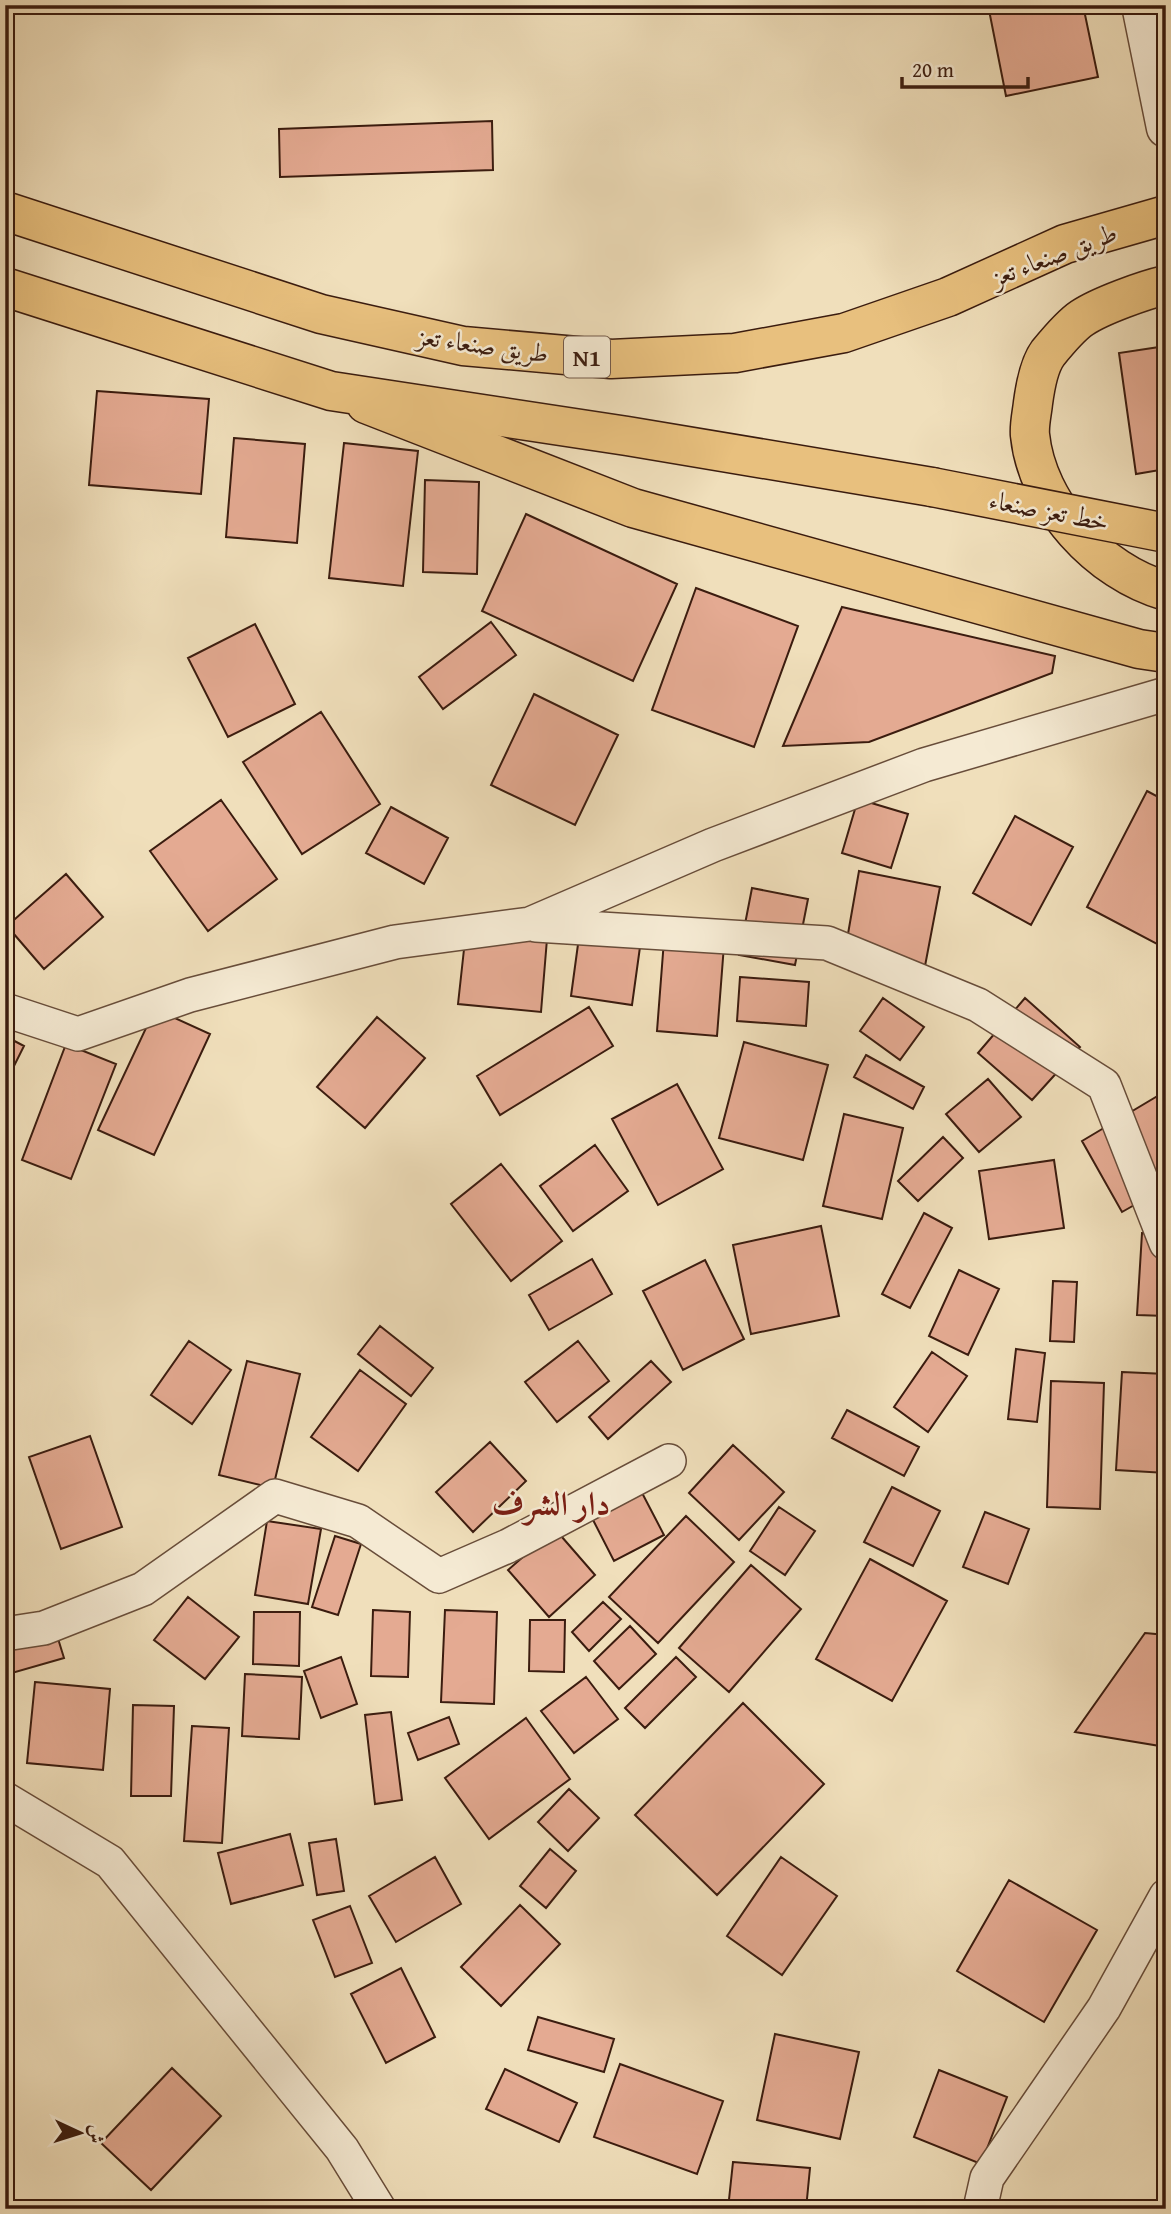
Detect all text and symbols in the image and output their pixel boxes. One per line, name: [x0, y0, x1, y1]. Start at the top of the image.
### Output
scale bar: [902, 46, 1028, 90]
text: 20 m: [912, 54, 954, 85]
street label: طريق صنعاء تعز: [982, 212, 1123, 297]
street label: طريق صنعاء تعز: [412, 315, 551, 373]
road number: N1: [564, 336, 610, 378]
street label: خط تعز صنعاء: [986, 479, 1112, 541]
district label: دار الشرف: [492, 1479, 610, 1527]
north arrow: [46, 2098, 116, 2168]
text: ش: [82, 2124, 112, 2145]

